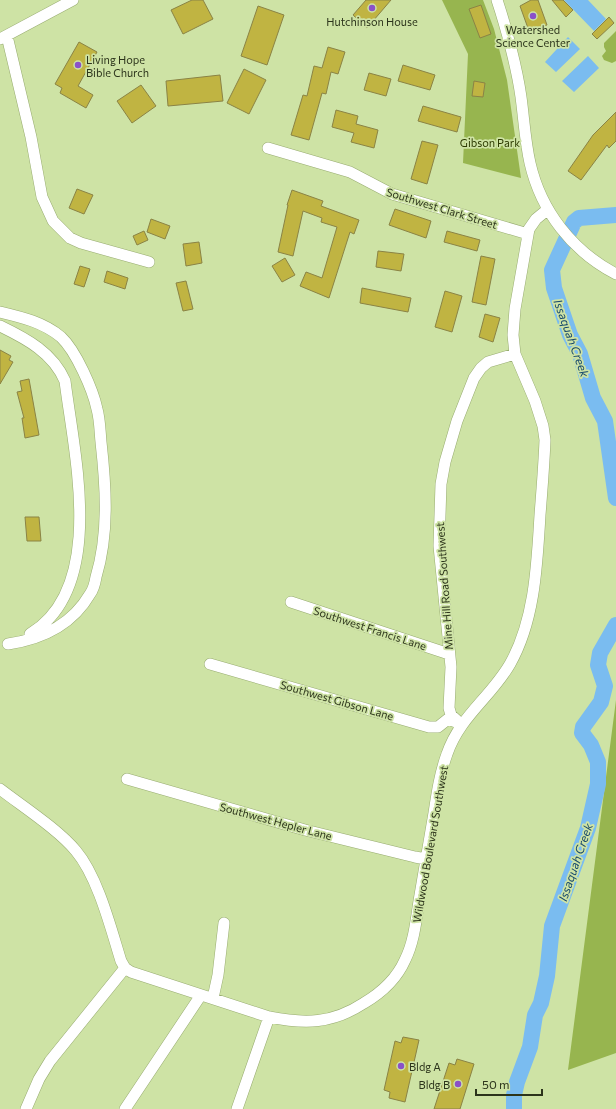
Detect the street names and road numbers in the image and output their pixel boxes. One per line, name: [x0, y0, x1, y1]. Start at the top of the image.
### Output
street label: Southwest Clark Street: [385, 185, 500, 231]
street label: Mine Hill Road Southwest: [433, 521, 455, 650]
street label: Southwest Francis Lane: [312, 604, 428, 652]
street label: Southwest Gibson Lane: [279, 678, 395, 722]
street label: Wildwood Boulevard Southwest: [410, 764, 450, 924]
street label: Southwest Hepler Lane: [218, 800, 334, 842]

